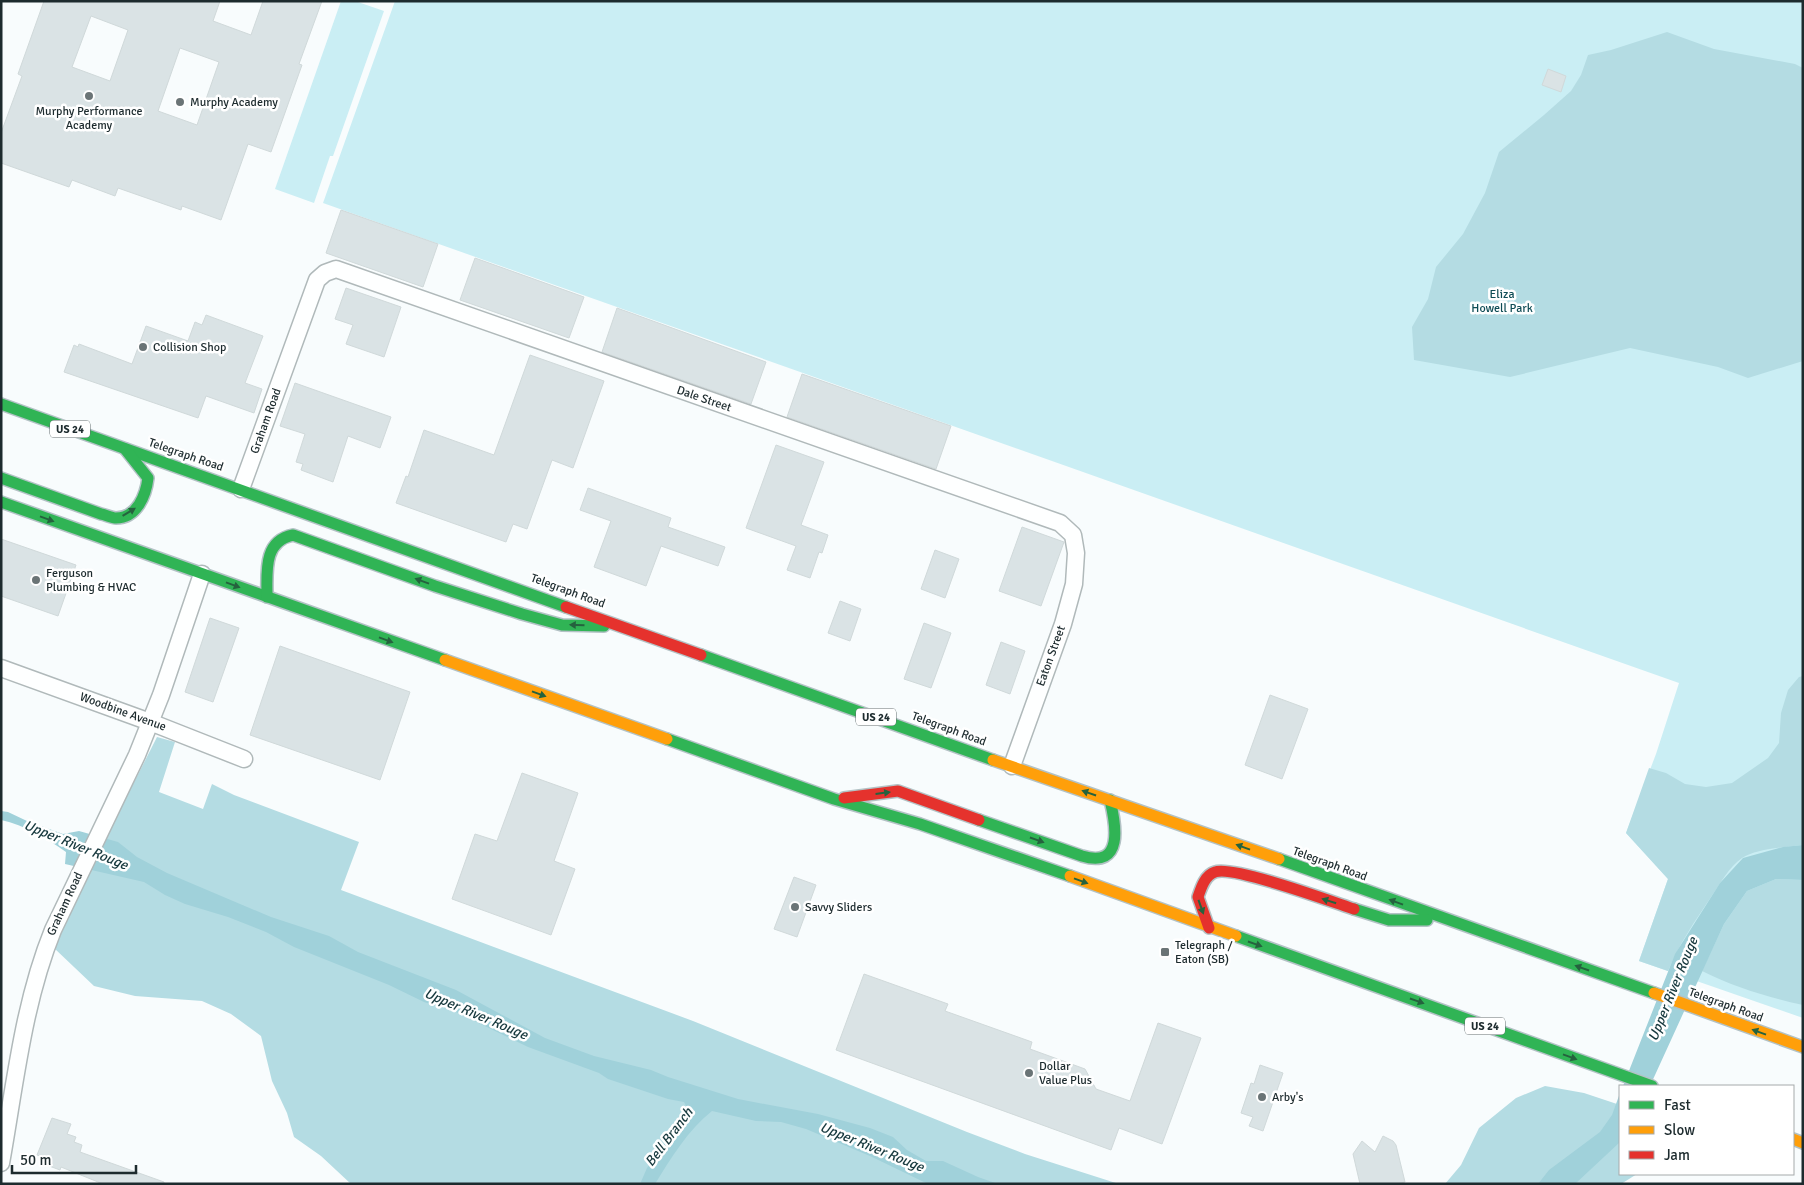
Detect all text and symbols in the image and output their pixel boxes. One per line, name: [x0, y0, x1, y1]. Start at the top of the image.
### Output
marker: Murphy Performance Academy: [83, 90, 95, 102]
place label: Murphy Academy: [190, 95, 278, 110]
marker: Murphy Academy: [174, 96, 186, 108]
place label: Murphy Performance Academy: [35, 104, 143, 133]
park label: Eliza Howell Park: [1471, 287, 1533, 316]
place label: Collision Shop: [153, 340, 226, 355]
marker: Collision Shop: [137, 341, 149, 353]
street label: Dale Street: [675, 383, 733, 415]
street label: Graham Road: [247, 386, 285, 456]
road number: US 24: [50, 420, 90, 438]
street label: Telegraph Road: [147, 435, 225, 475]
one-way arrow: [122, 507, 136, 516]
one-way arrow: [40, 515, 55, 523]
place label: Ferguson Plumbing & HVAC: [46, 566, 136, 595]
street label: Telegraph Road: [529, 571, 607, 611]
marker: Ferguson Plumbing & HVAC: [30, 574, 42, 586]
one-way arrow: [414, 577, 429, 584]
one-way arrow: [226, 581, 241, 589]
one-way arrow: [569, 621, 585, 629]
street label: Eaton Street: [1033, 624, 1069, 688]
one-way arrow: [379, 636, 394, 644]
street label: Woodbine Avenue: [78, 689, 168, 735]
one-way arrow: [532, 691, 547, 698]
road number: US 24: [856, 709, 896, 726]
street label: Telegraph Road: [910, 709, 988, 749]
one-way arrow: [875, 789, 891, 797]
one-way arrow: [1082, 789, 1097, 796]
water label: Upper River Rouge: [22, 816, 131, 874]
one-way arrow: [1030, 836, 1045, 844]
one-way arrow: [1235, 843, 1250, 850]
street label: Telegraph Road: [1291, 844, 1369, 884]
street label: Graham Road: [44, 870, 86, 938]
one-way arrow: [1073, 878, 1088, 885]
one-way arrow: [1321, 897, 1336, 905]
one-way arrow: [1388, 898, 1403, 905]
place label: Savvy Sliders: [805, 900, 872, 915]
one-way arrow: [1198, 900, 1205, 915]
marker: Savvy Sliders: [789, 901, 801, 913]
water label: Upper River Rouge: [1644, 934, 1702, 1043]
place label: Telegraph / Eaton (SB): [1175, 938, 1233, 967]
one-way arrow: [1248, 940, 1263, 948]
marker: Telegraph / Eaton (SB): [1159, 946, 1171, 958]
one-way arrow: [1574, 964, 1589, 971]
water label: Upper River Rouge: [422, 985, 531, 1044]
street label: Telegraph Road: [1687, 985, 1765, 1025]
one-way arrow: [1410, 998, 1425, 1006]
road number: US 24: [1465, 1018, 1505, 1034]
one-way arrow: [1751, 1027, 1766, 1035]
one-way arrow: [1563, 1053, 1578, 1061]
place label: Dollar Value Plus: [1039, 1059, 1092, 1088]
marker: Dollar Value Plus: [1023, 1067, 1035, 1079]
legend: [1619, 1085, 1794, 1175]
place label: Arby's: [1272, 1090, 1303, 1105]
marker: Arby's: [1256, 1091, 1268, 1103]
text: Fast: [1664, 1096, 1691, 1114]
water label: Bell Branch: [641, 1104, 697, 1170]
water label: Upper River Rouge: [818, 1118, 927, 1176]
text: Slow: [1664, 1121, 1695, 1139]
scale bar: [12, 1142, 136, 1174]
text: Jam: [1664, 1146, 1690, 1164]
text: 50 m: [20, 1151, 51, 1169]

